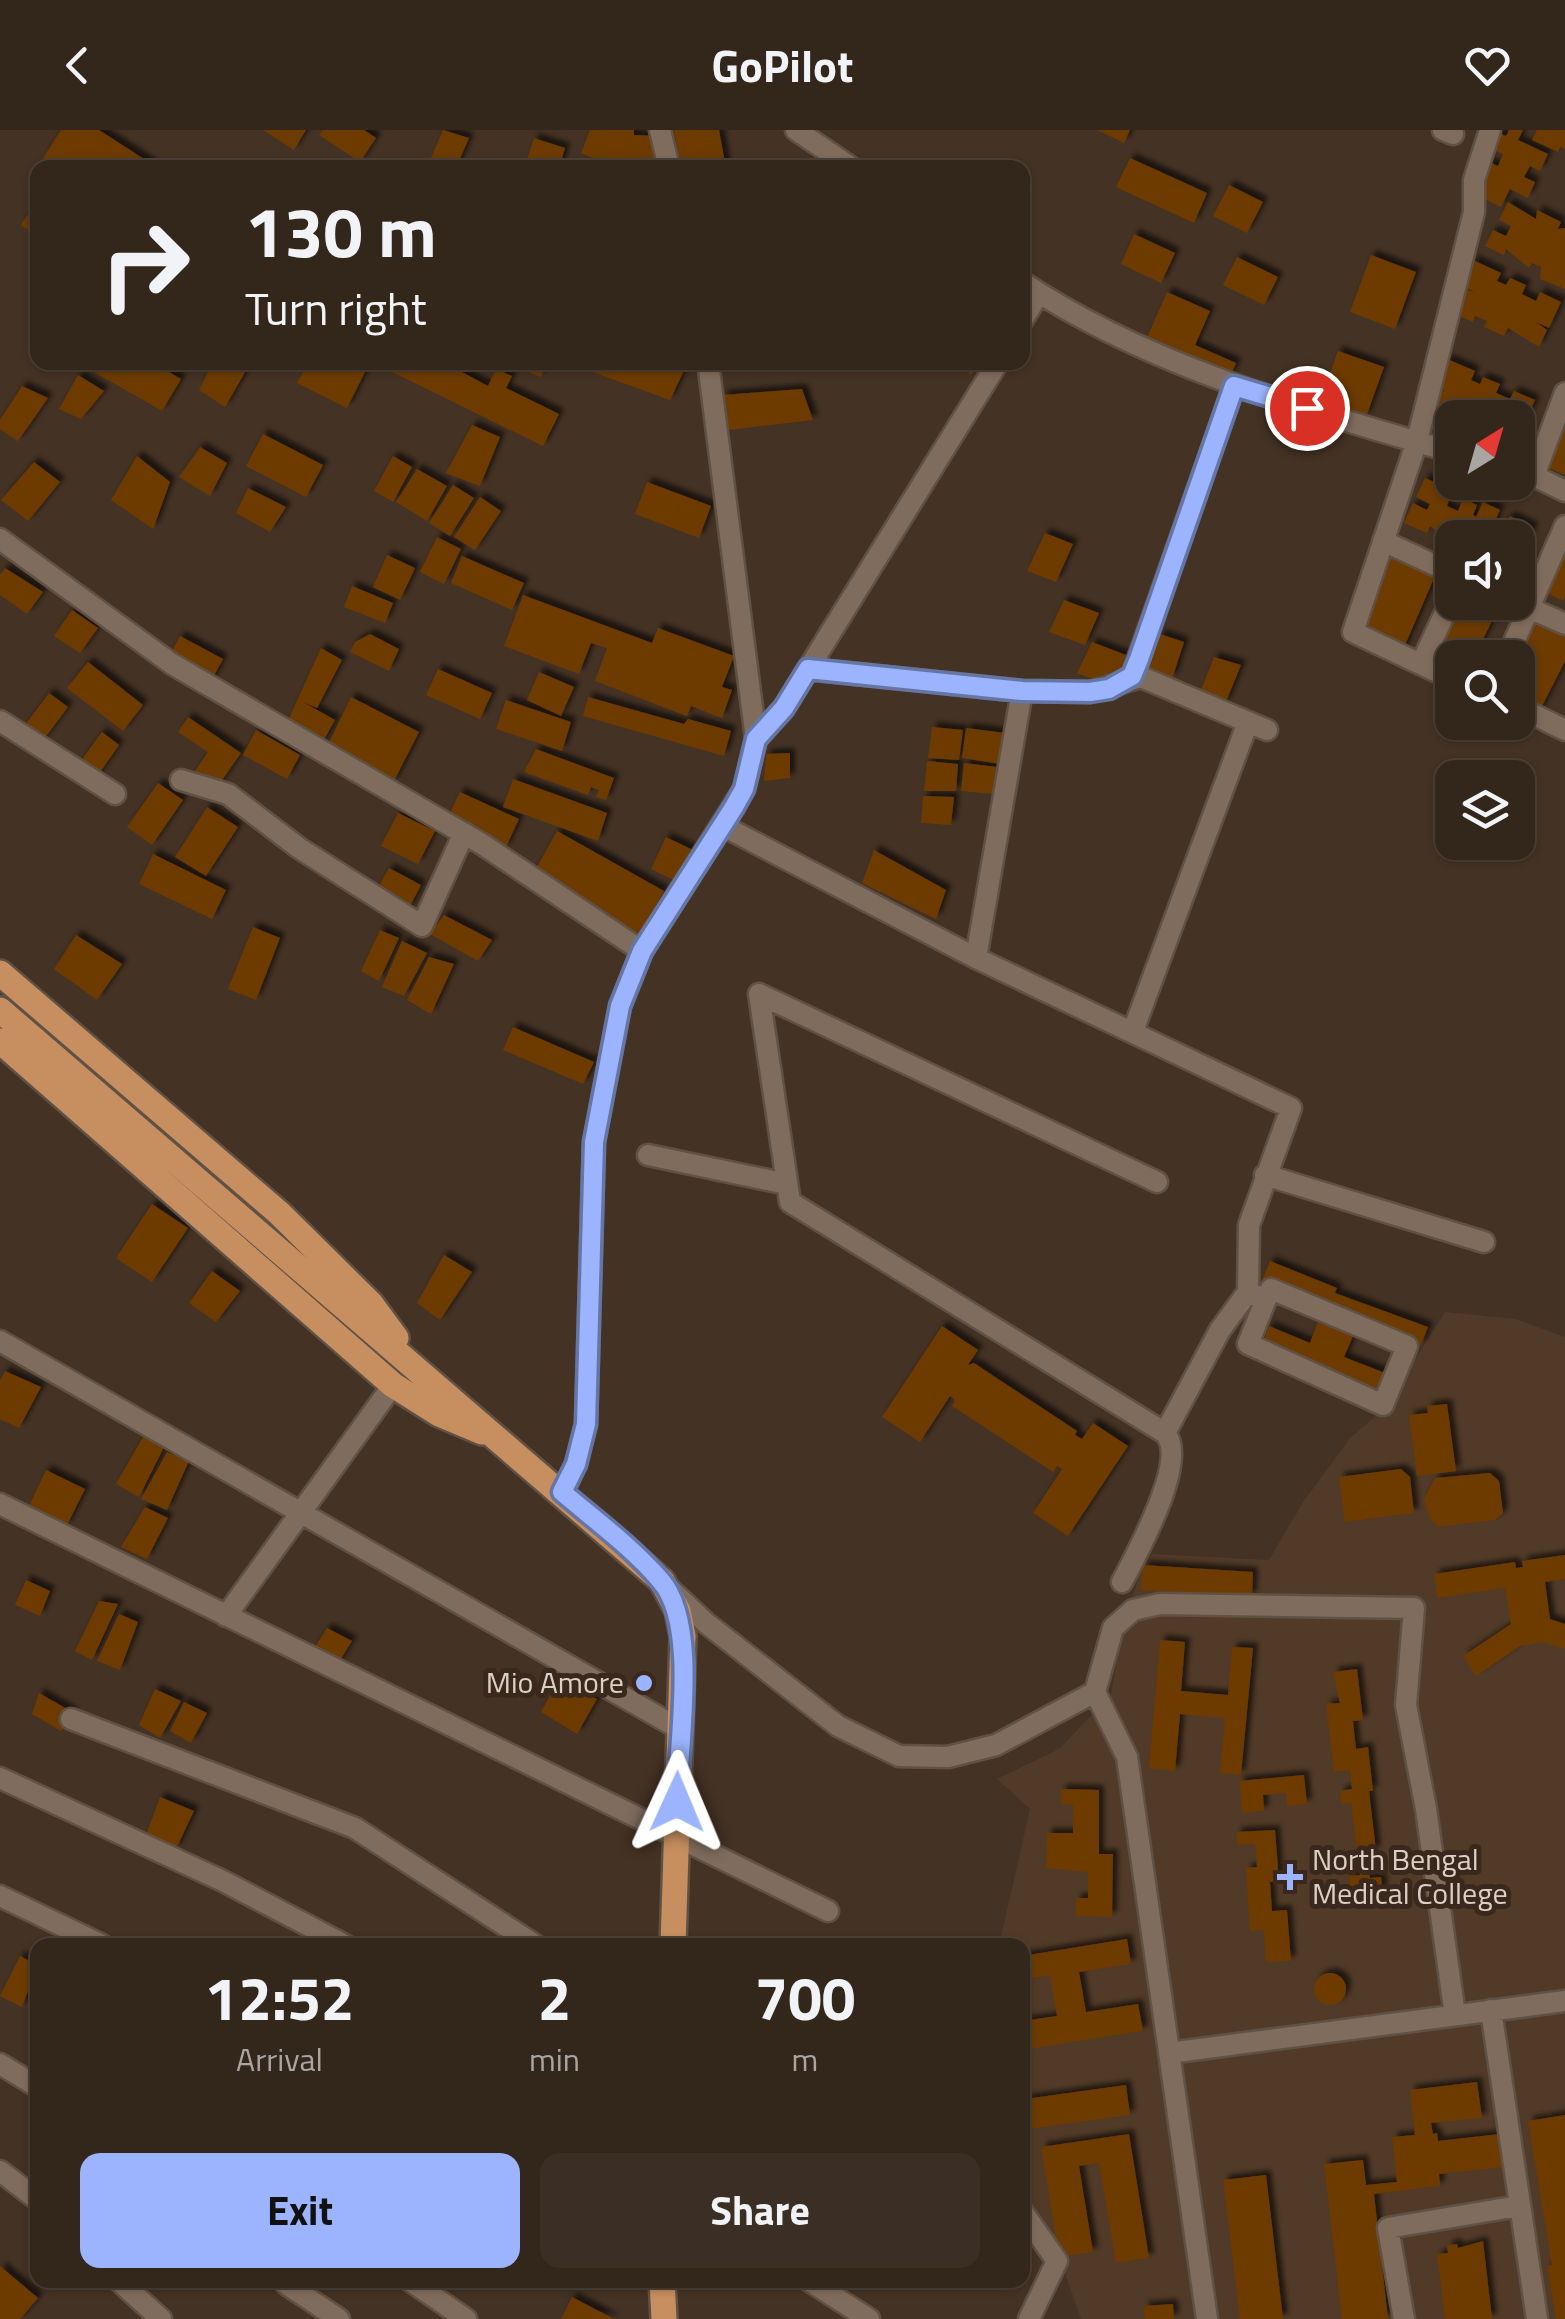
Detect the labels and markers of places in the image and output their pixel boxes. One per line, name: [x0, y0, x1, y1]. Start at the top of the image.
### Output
pin: [1265, 366, 1350, 451]
place label: Mio Amore: [486, 1659, 624, 1705]
marker: Mio Amore: [633, 1672, 655, 1694]
place label: North Bengal Medical College: [1312, 1836, 1508, 1916]
marker: North Bengal Medical College: [1277, 1864, 1303, 1890]

